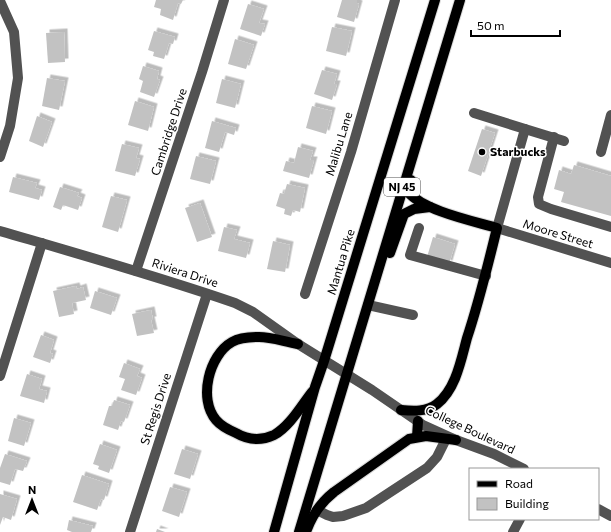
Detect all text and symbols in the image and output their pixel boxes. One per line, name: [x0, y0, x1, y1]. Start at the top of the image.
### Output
scale bar: [471, 12, 560, 38]
text: 50 m: [477, 18, 505, 32]
street label: Cambridge Drive: [147, 86, 189, 177]
street label: Malibu Lane: [322, 110, 354, 177]
place label: Starbucks: [490, 144, 546, 158]
marker: Starbucks: [477, 147, 487, 157]
road number: NJ 45: [384, 178, 420, 196]
street label: Moore Street: [521, 216, 595, 250]
street label: Mantua Pike: [323, 227, 357, 296]
street label: Riviera Drive: [150, 255, 220, 289]
street label: St Regis Drive: [137, 371, 173, 446]
street label: College Boulevard: [423, 402, 518, 456]
legend: [469, 468, 599, 520]
text: Road: [505, 476, 533, 490]
north arrow: [12, 480, 52, 520]
text: N: [28, 483, 36, 496]
text: Building: [505, 496, 549, 510]

